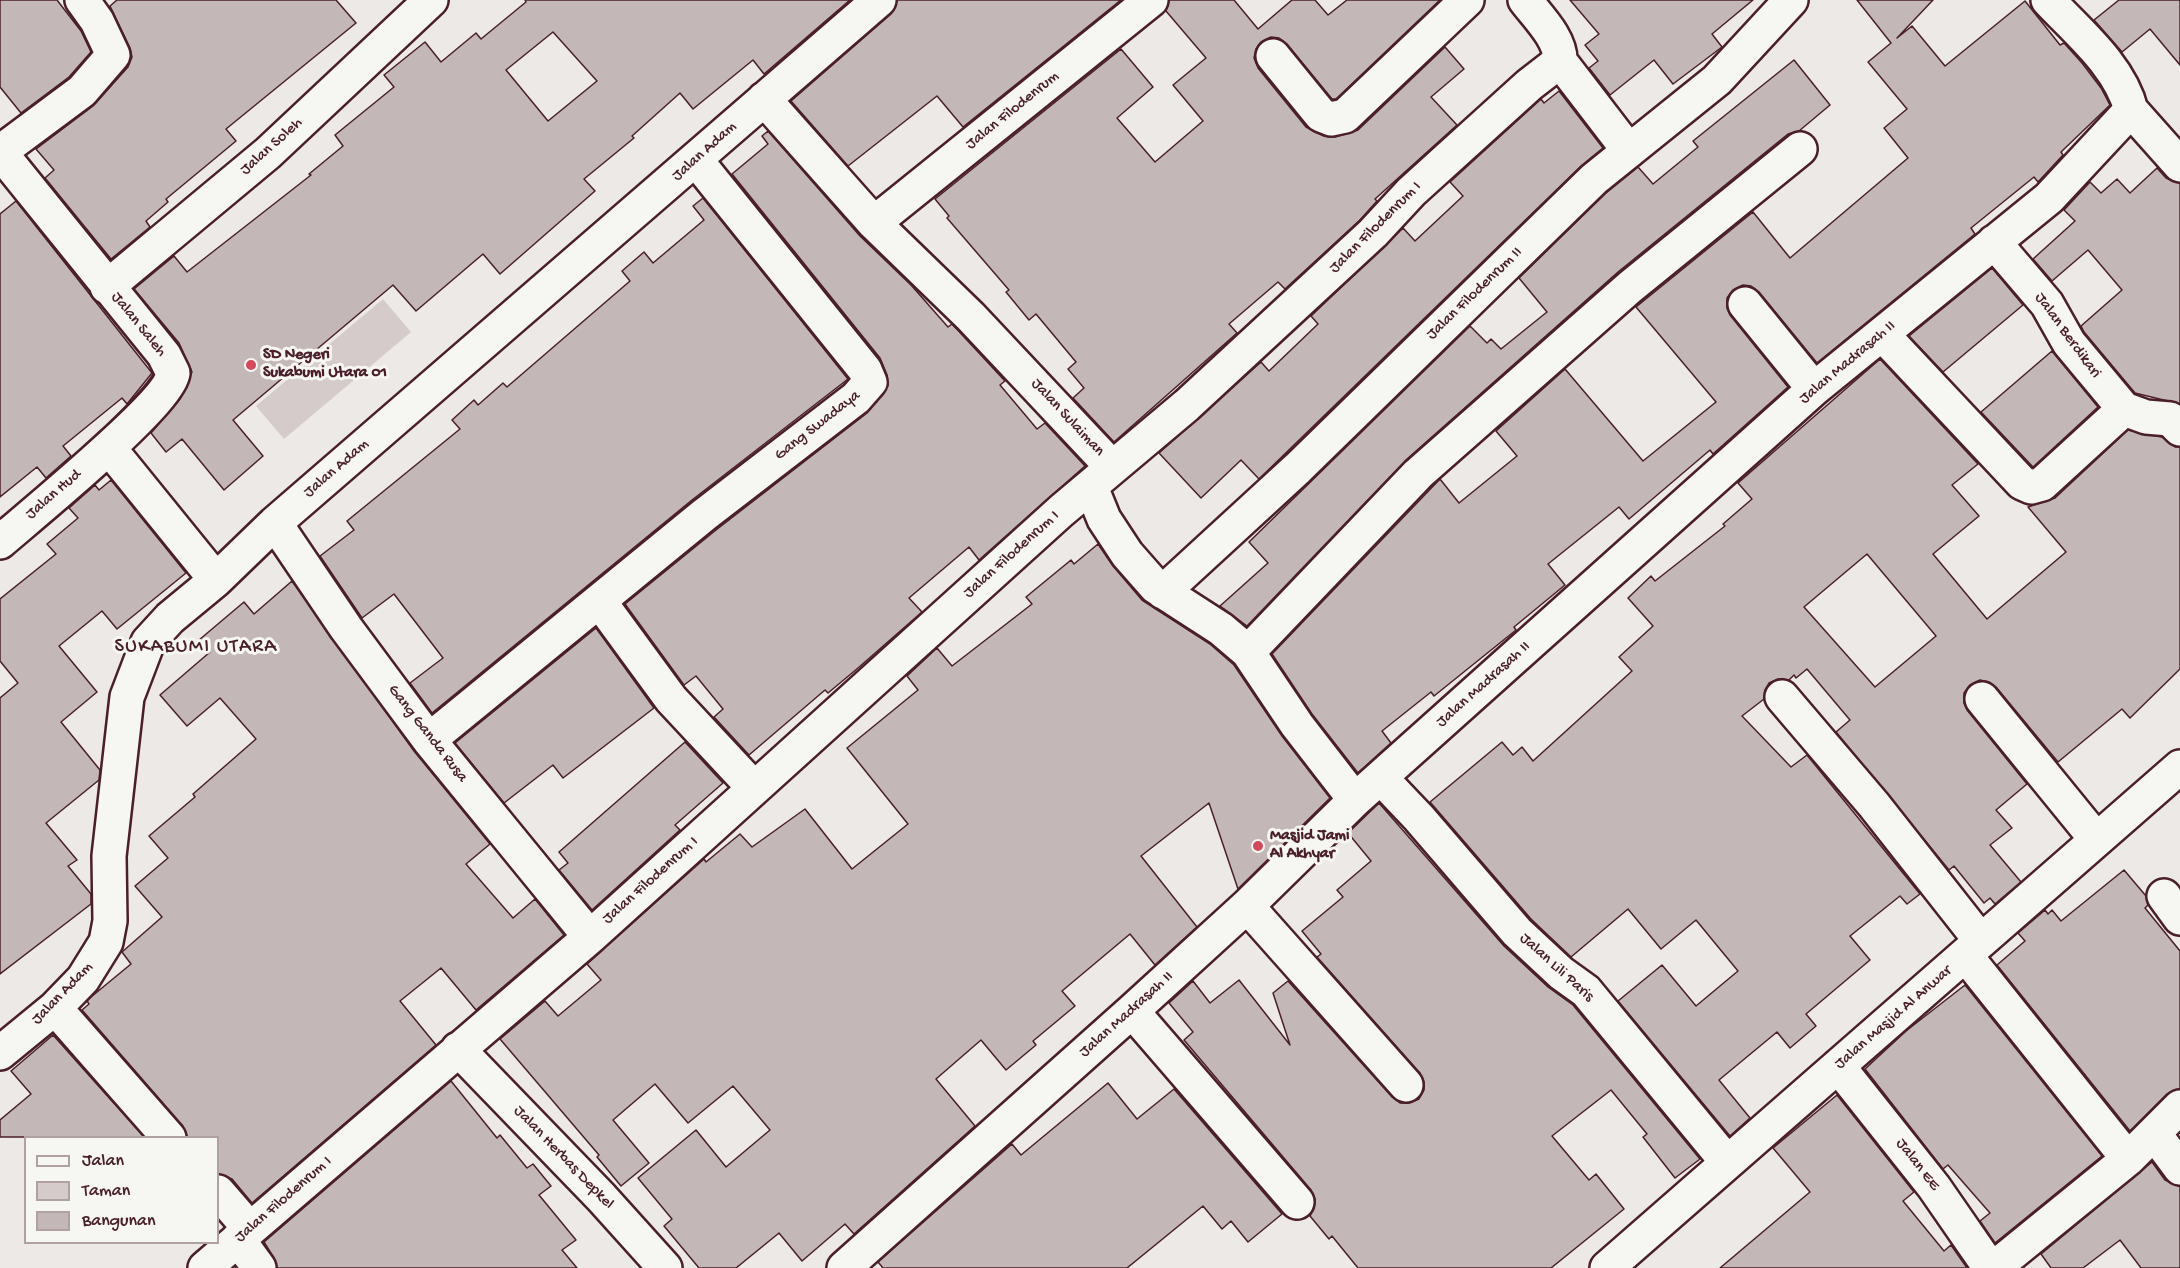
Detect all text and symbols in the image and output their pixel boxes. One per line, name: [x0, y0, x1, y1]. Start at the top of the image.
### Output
street label: Jalan Filodenrum: [963, 68, 1063, 154]
street label: Jalan Soleh: [237, 114, 307, 180]
street label: Jalan Adam: [669, 118, 741, 186]
street label: Jalan Filodenrum I: [1326, 178, 1426, 278]
street label: Jalan Filodenrum II: [1423, 243, 1527, 345]
street label: Jalan Saleh: [106, 289, 170, 361]
street label: Jalan Berdikari: [2029, 289, 2105, 383]
street label: Jalan Madrasah II: [1796, 317, 1900, 409]
place label: SD Negeri Sukabumi Utara 01: [263, 346, 387, 384]
marker: SD Negeri Sukabumi Utara 01: [244, 358, 258, 372]
street label: Jalan Sulaiman: [1026, 375, 1108, 461]
street label: Gang Swadaya: [771, 387, 865, 465]
street label: Jalan Adam: [300, 435, 374, 503]
street label: Jalan Hud: [22, 466, 86, 524]
street label: Jalan Filodenrum I: [960, 507, 1064, 603]
district label: SUKABUMI UTARA: [114, 636, 278, 660]
street label: Jalan Madrasah II: [1433, 638, 1535, 732]
street label: Gang Ganda Rusa: [383, 681, 471, 787]
place label: Masjid Jami Al Akhyar: [1270, 827, 1349, 865]
street label: Jalan Filodenrum I: [599, 833, 703, 929]
marker: Masjid Jami Al Akhyar: [1251, 839, 1265, 853]
street label: Jalan Lili Paris: [1515, 929, 1597, 1007]
street label: Jalan Adam: [28, 958, 98, 1030]
street label: Jalan Masjid Al Anwar: [1831, 962, 1957, 1074]
street label: Jalan Madrasah II: [1076, 968, 1178, 1062]
street label: Jalan Herbas Depkel: [509, 1102, 617, 1214]
street label: Jalan EE: [1891, 1135, 1943, 1195]
legend: [24, 1136, 219, 1244]
text: Jalan: [82, 1151, 124, 1172]
street label: Jalan Filodenrum I: [232, 1153, 336, 1247]
text: Taman: [82, 1181, 130, 1202]
text: Bangunan: [82, 1211, 156, 1232]

